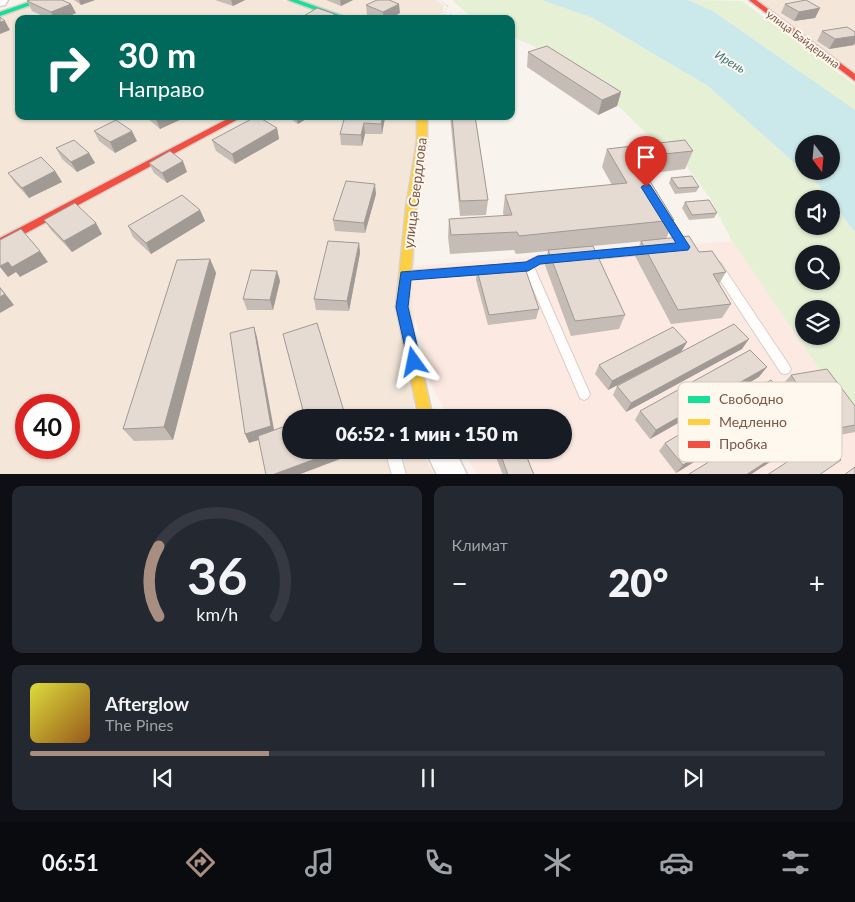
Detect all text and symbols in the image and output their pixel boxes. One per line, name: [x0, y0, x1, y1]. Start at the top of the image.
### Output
street label: улица Байдерина: [764, 7, 842, 70]
text: 30 m: [118, 33, 196, 75]
icon: right: [35, 35, 100, 100]
water label: Ирень: [713, 47, 748, 76]
text: Направо: [118, 75, 204, 102]
north arrow: [795, 135, 840, 180]
map controls: [795, 135, 840, 345]
street label: улица Свердлова: [399, 136, 430, 249]
pin: [625, 136, 667, 187]
icon: arrive: [632, 143, 660, 171]
button: sound: [795, 190, 840, 235]
button: search: [795, 245, 840, 290]
button: layers: [795, 300, 840, 345]
position arrow: [387, 335, 439, 387]
legend: [678, 382, 842, 462]
text: Свободно: [719, 390, 784, 407]
speed limit sign: 40: [15, 394, 80, 459]
text: Медленно: [719, 413, 787, 430]
text: 06:52 · 1 мин · 150 m: [336, 422, 518, 445]
text: Пробка: [719, 435, 767, 452]
text: Климат: [452, 535, 508, 554]
text: 36: [187, 544, 247, 606]
text: 20°: [608, 559, 668, 605]
text: −: [452, 566, 468, 600]
text: +: [809, 566, 825, 600]
text: km/h: [196, 603, 238, 625]
text: Afterglow: [105, 692, 189, 715]
text: The Pines: [105, 715, 174, 734]
icon: previous: [149, 764, 177, 792]
icon: pause: [414, 764, 442, 792]
icon: next: [679, 764, 707, 792]
icon: directions: [183, 845, 218, 880]
icon: music: [302, 845, 337, 880]
icon: phone: [421, 845, 456, 880]
icon: climate: [540, 845, 575, 880]
icon: car: [659, 845, 694, 880]
icon: filters: [778, 845, 813, 880]
text: 06:51: [42, 849, 99, 876]

